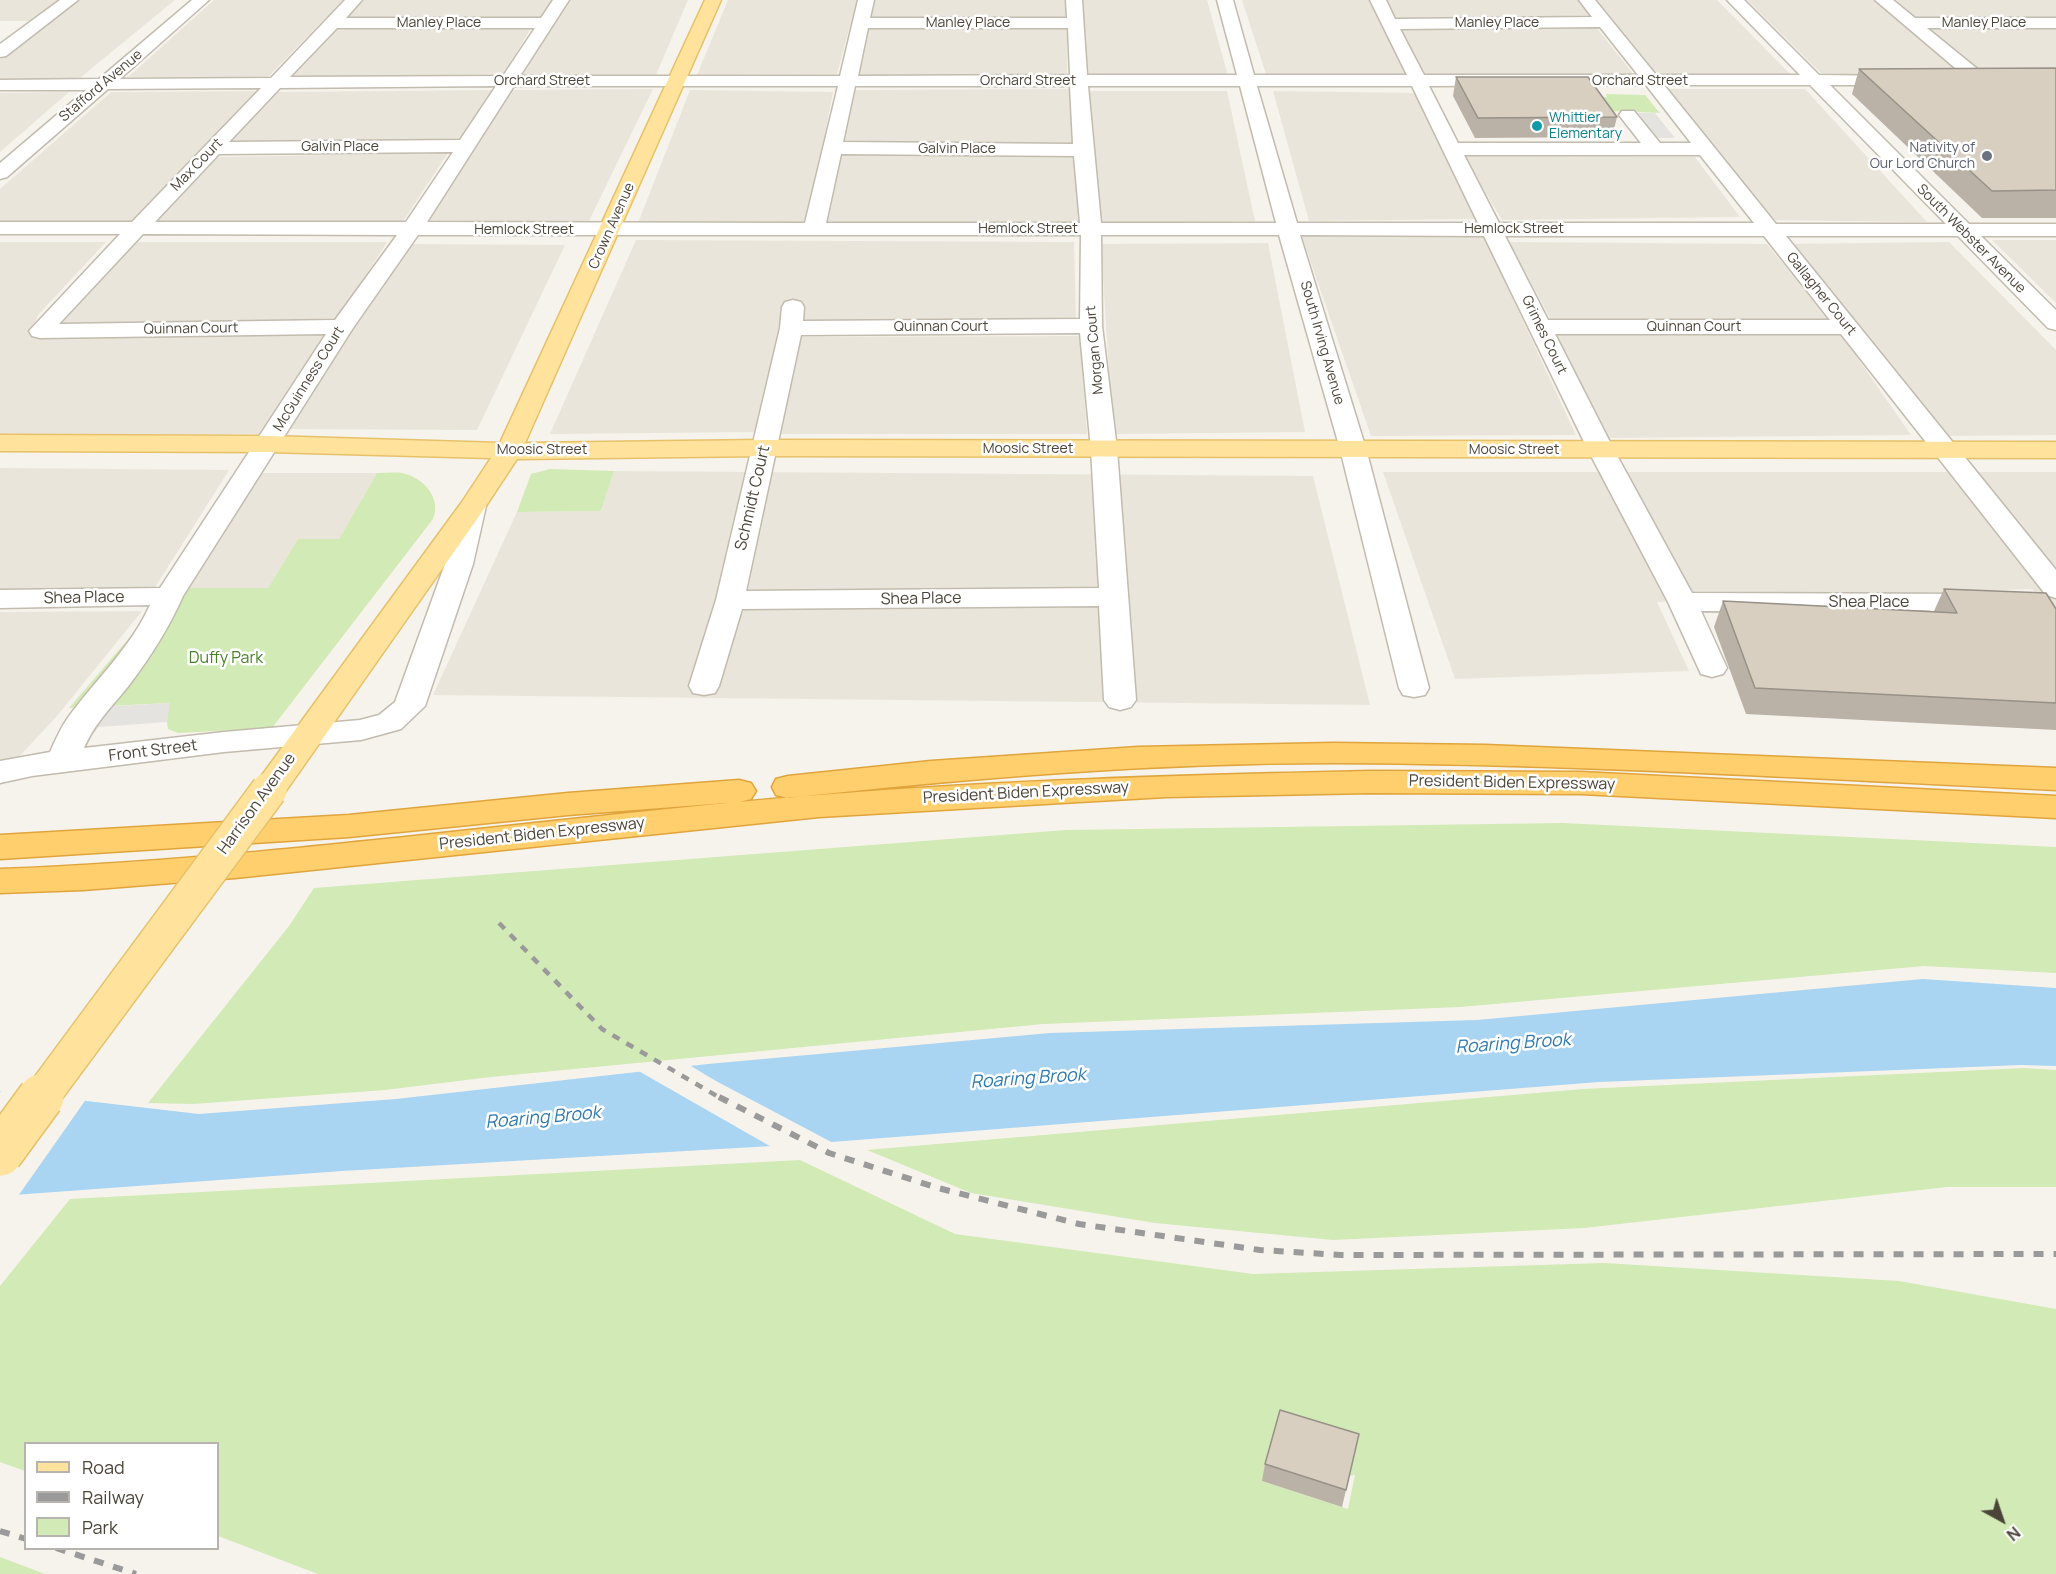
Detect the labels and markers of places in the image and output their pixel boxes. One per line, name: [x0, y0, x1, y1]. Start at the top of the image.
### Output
place label: Whittier Elementary: [1549, 110, 1622, 142]
marker: Whittier Elementary: [1530, 119, 1544, 133]
place label: Nativity of Our Lord Church: [1870, 140, 1975, 172]
marker: Nativity of Our Lord Church: [1980, 149, 1994, 163]

